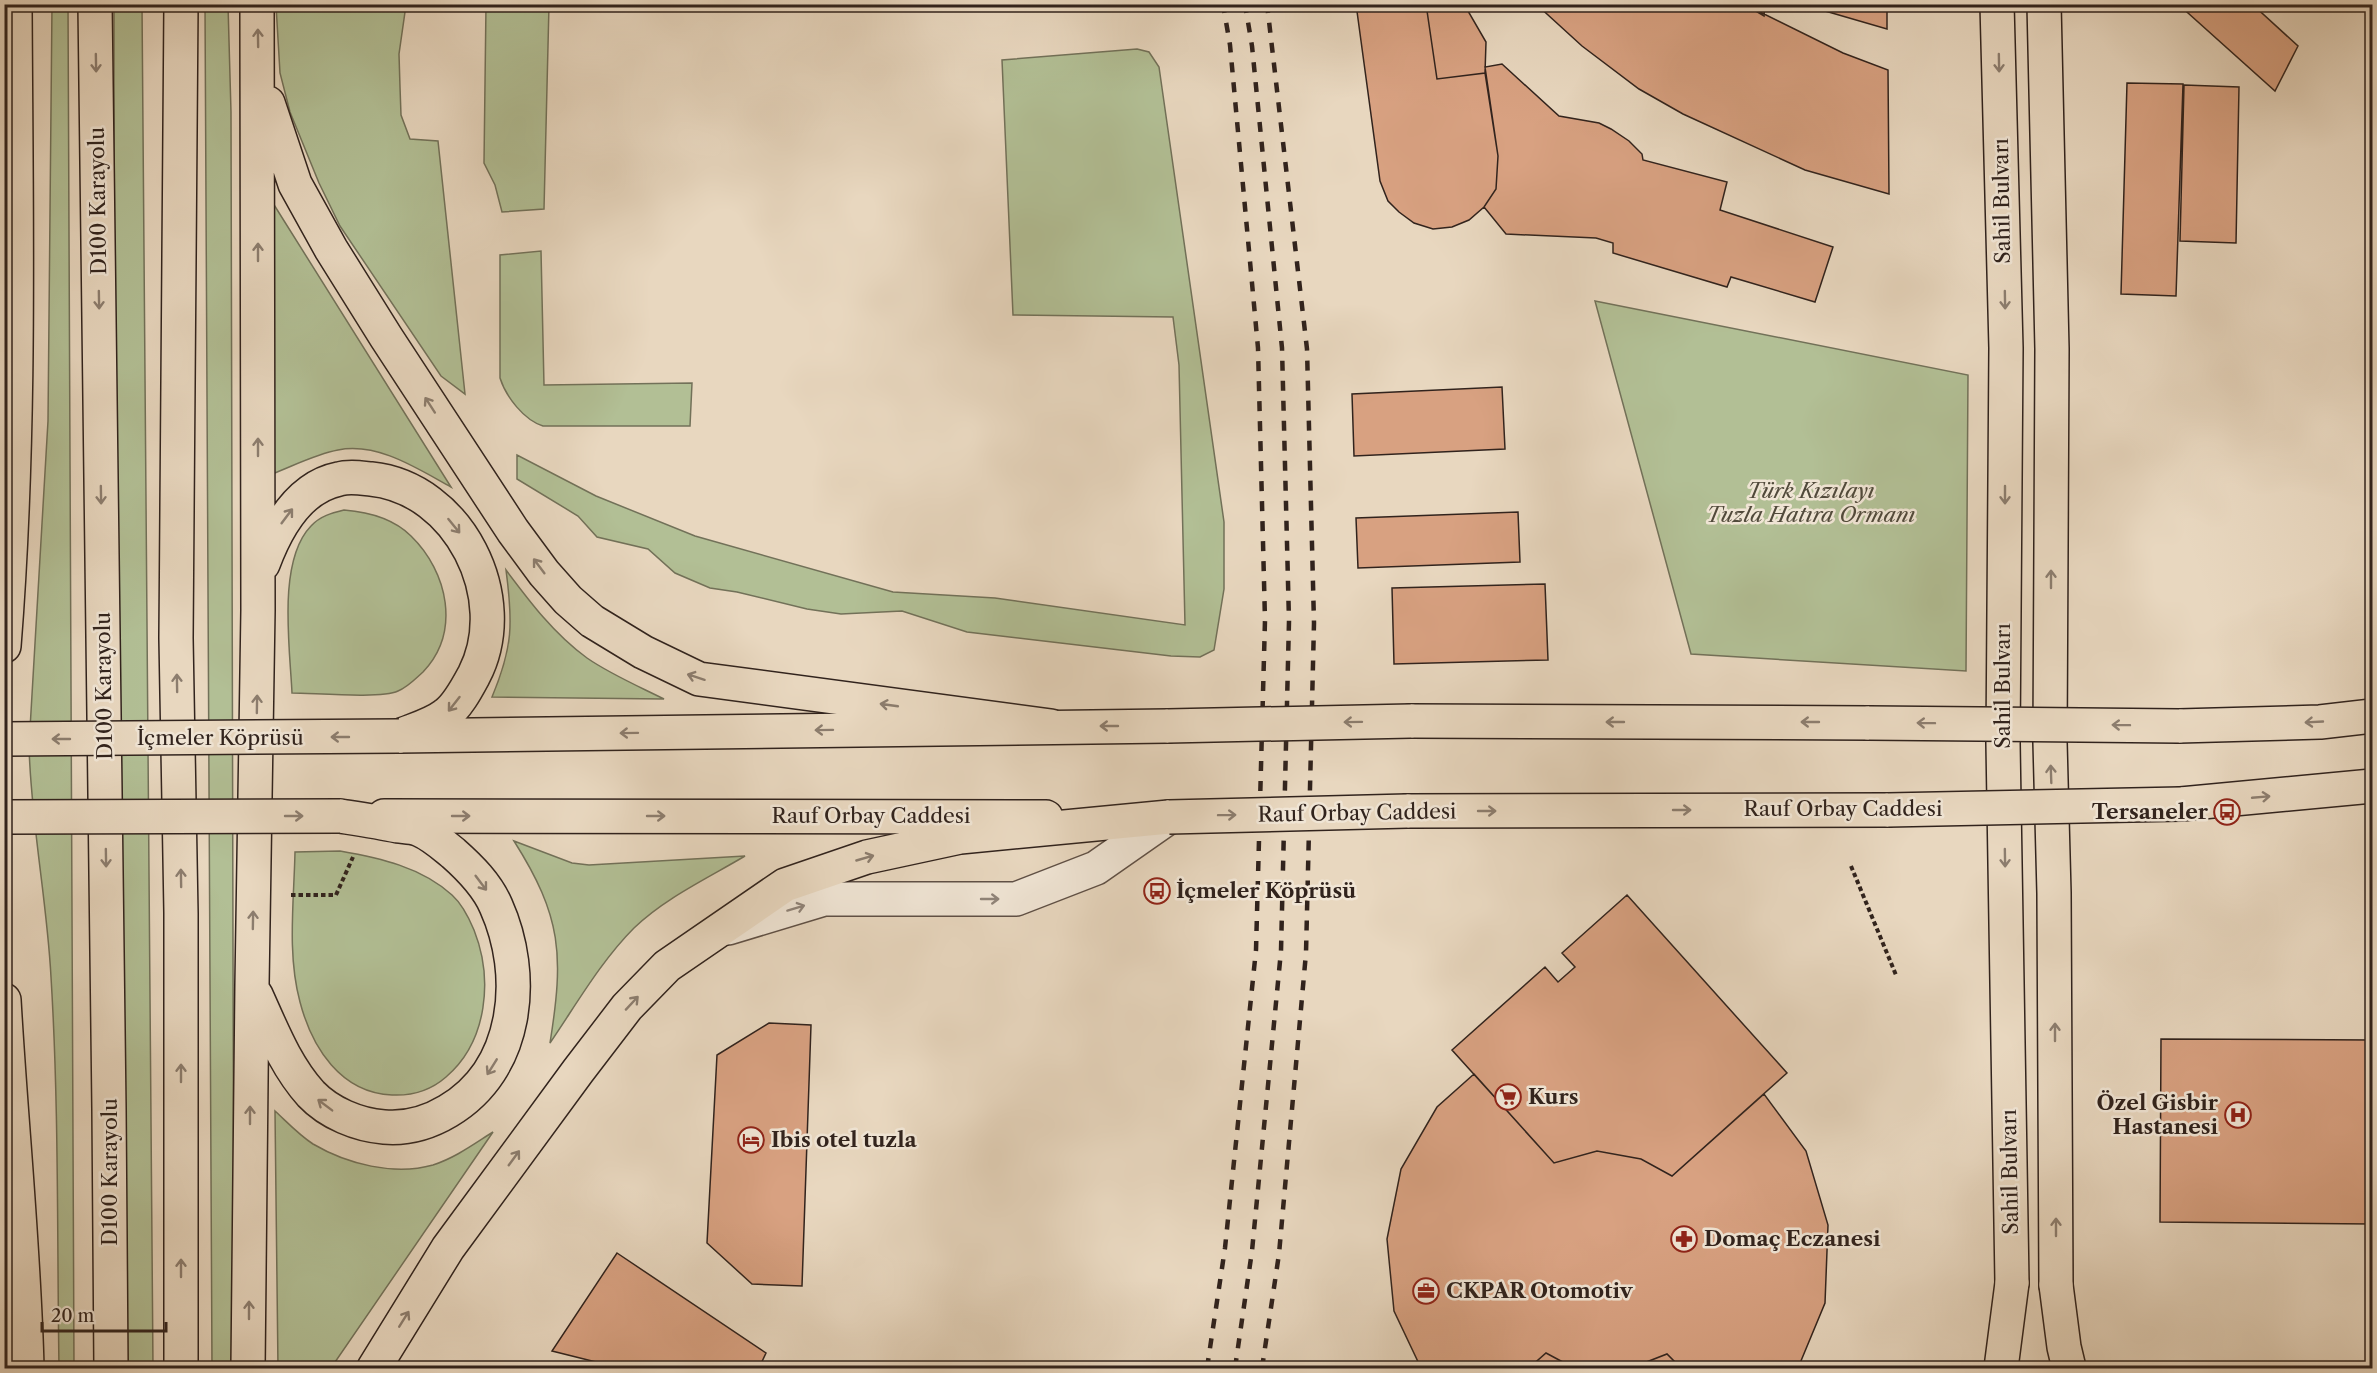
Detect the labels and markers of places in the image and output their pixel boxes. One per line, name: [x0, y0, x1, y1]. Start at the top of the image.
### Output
bus stop icon: Tersaneler: [2212, 797, 2242, 827]
place label: Tersaneler: [2092, 799, 2209, 824]
bus stop icon: İçmeler Köprüsü: [1142, 876, 1172, 906]
place label: İçmeler Köprüsü: [1176, 878, 1356, 903]
supermarket icon: Kurs: [1493, 1082, 1523, 1112]
place label: Kurs: [1528, 1084, 1578, 1109]
place label: Özel Gisbir Hastanesi: [2097, 1090, 2219, 1139]
hospital icon: Özel Gisbir Hastanesi: [2223, 1100, 2253, 1130]
hotel icon: Ibis otel tuzla: [736, 1125, 766, 1155]
place label: Ibis otel tuzla: [771, 1127, 918, 1152]
pharmacy icon: Domaç Eczanesi: [1669, 1224, 1699, 1254]
place label: Domaç Eczanesi: [1704, 1226, 1881, 1251]
office icon: CKPAR Otomotiv: [1411, 1276, 1441, 1306]
place label: CKPAR Otomotiv: [1446, 1278, 1634, 1303]

